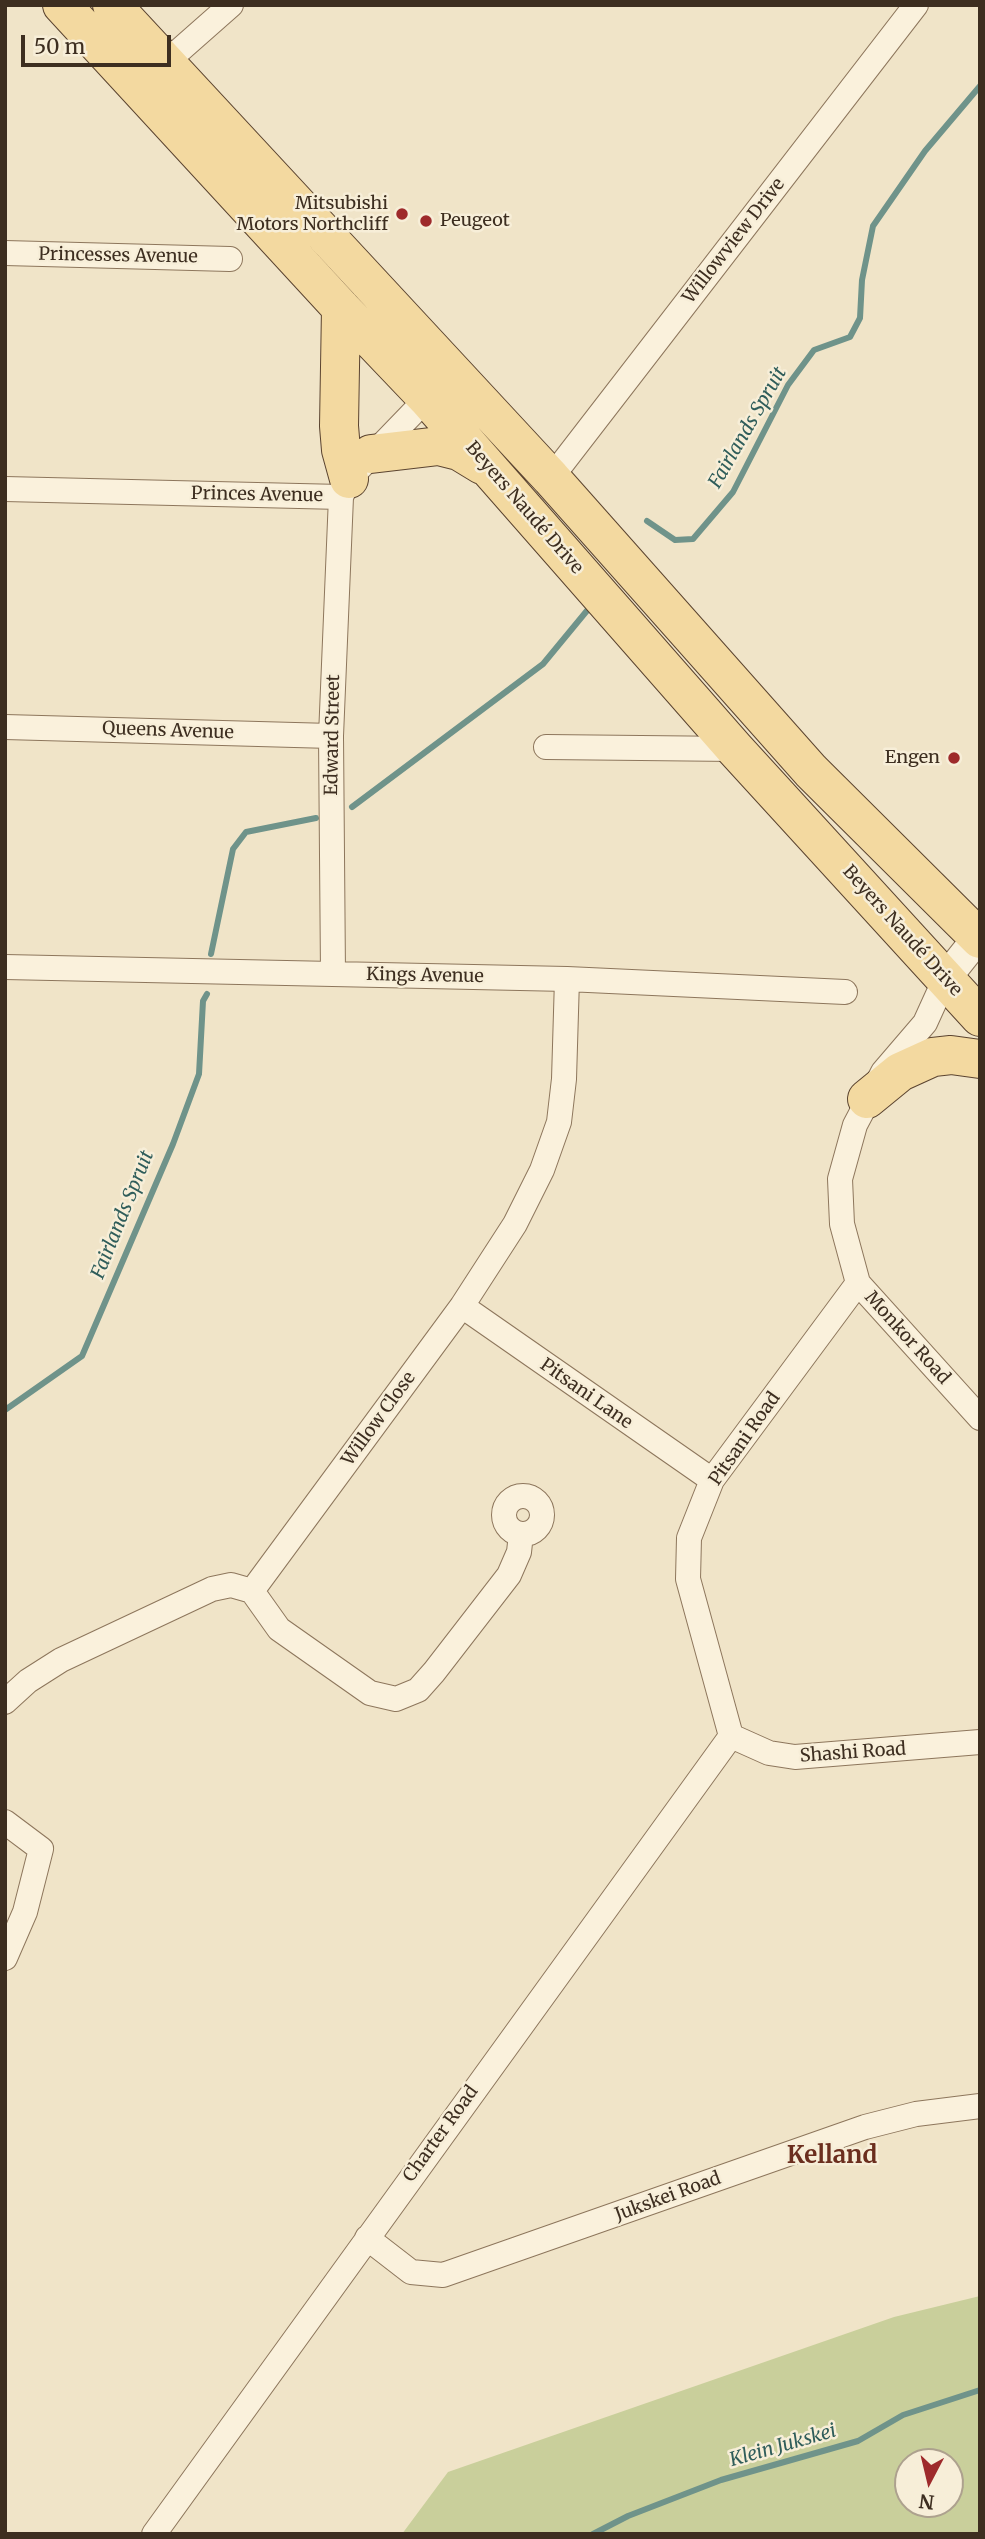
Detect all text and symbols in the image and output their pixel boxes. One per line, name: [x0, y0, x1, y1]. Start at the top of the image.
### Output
scale bar: [24, 21, 175, 65]
text: 50 m: [34, 33, 85, 60]
street label: Willowview Drive: [678, 174, 790, 308]
place label: Mitsubishi Motors Northcliff: [237, 193, 388, 235]
marker: Mitsubishi Motors Northcliff: [394, 206, 410, 222]
place label: Peugeot: [440, 210, 510, 232]
marker: Peugeot: [418, 213, 434, 229]
street label: Princesses Avenue: [38, 244, 198, 268]
water label: Fairlands Spruit: [704, 363, 792, 493]
street label: Beyers Naudé Drive: [461, 437, 587, 579]
street label: Princes Avenue: [191, 483, 323, 507]
street label: Edward Street: [321, 674, 345, 796]
street label: Queens Avenue: [102, 718, 234, 744]
place label: Engen: [885, 747, 940, 769]
marker: Engen: [946, 750, 962, 766]
street label: Beyers Naudé Drive: [838, 861, 966, 1001]
street label: Kings Avenue: [366, 964, 484, 988]
water label: Fairlands Spruit: [87, 1148, 159, 1282]
street label: Monkor Road: [860, 1287, 954, 1389]
street label: Pitsani Lane: [536, 1354, 636, 1434]
street label: Willow Close: [338, 1368, 420, 1470]
street label: Pitsani Road: [705, 1388, 785, 1490]
street label: Shashi Road: [799, 1739, 907, 1767]
street label: Charter Road: [399, 2082, 483, 2186]
district label: Kelland: [787, 2142, 877, 2170]
street label: Jukskei Road: [612, 2168, 724, 2226]
water label: Klein Jukskei: [727, 2420, 839, 2472]
north arrow: [894, 2448, 964, 2518]
text: N: [918, 2489, 936, 2515]

